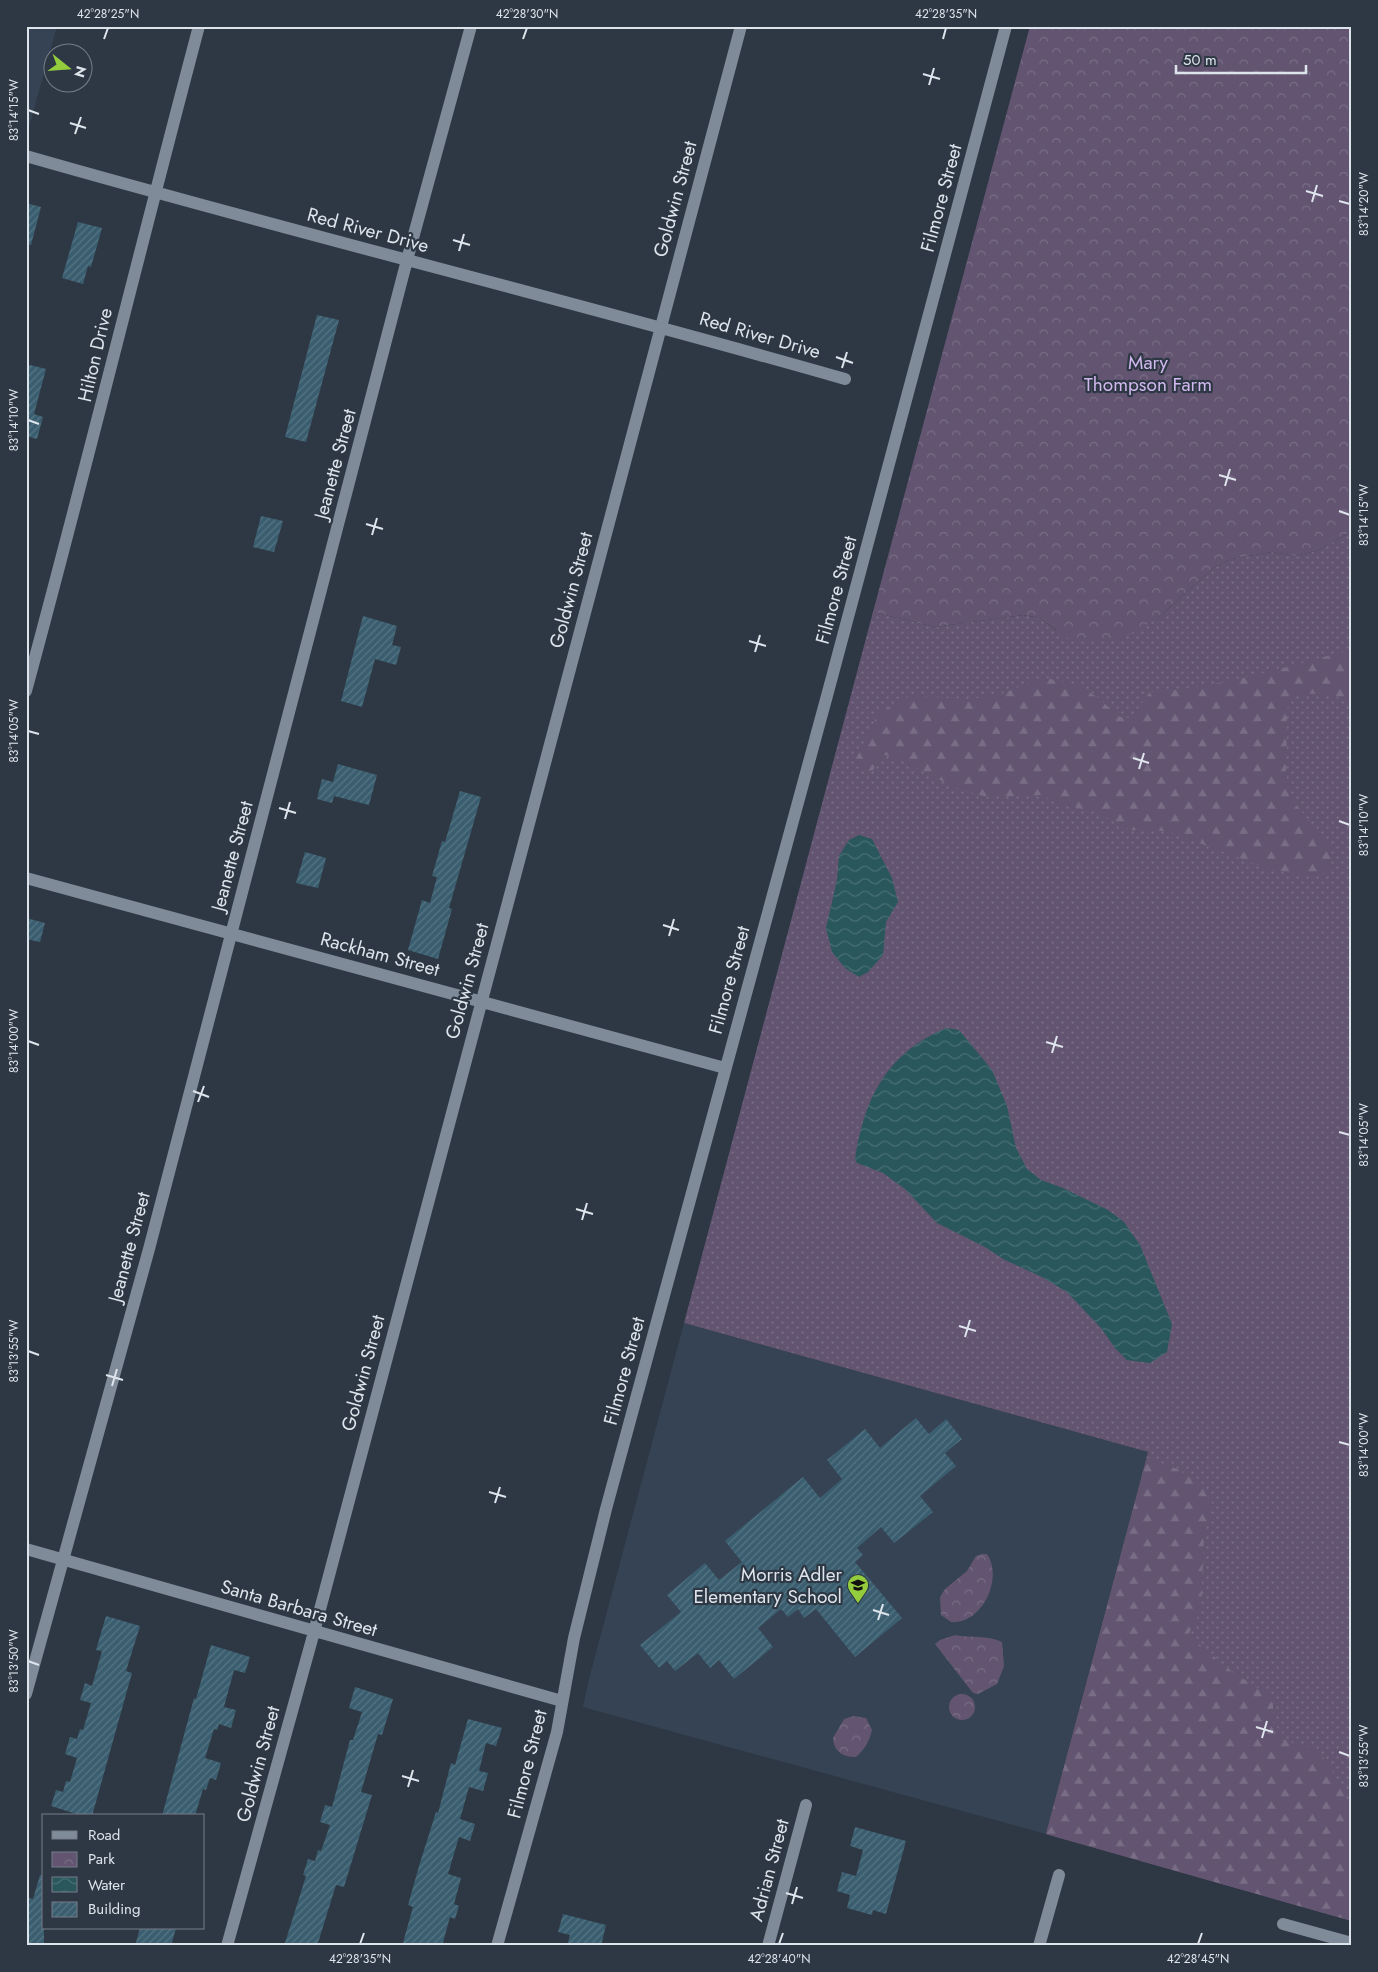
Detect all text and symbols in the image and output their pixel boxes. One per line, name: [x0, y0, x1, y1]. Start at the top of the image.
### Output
text: 42°28'25"N: [77, 5, 139, 23]
text: 42°28'30"N: [496, 5, 558, 23]
text: 42°28'35"N: [915, 5, 977, 23]
north arrow: [42, 42, 92, 92]
scale bar: [1176, 42, 1306, 74]
text: 50 m: [1183, 49, 1217, 71]
text: N: [69, 64, 92, 80]
text: 83°14'15"W: [5, 79, 23, 141]
street label: Goldwin Street: [647, 138, 704, 260]
street label: Filmore Street: [914, 140, 969, 255]
text: 83°14'20"W: [1355, 172, 1373, 236]
street label: Red River Drive: [304, 201, 432, 259]
street label: Hilton Drive: [71, 305, 119, 405]
street label: Red River Drive: [696, 305, 824, 365]
park label: Mary Thompson Farm: [1084, 349, 1212, 398]
text: 83°14'10"W: [5, 389, 23, 451]
street label: Jeanette Street: [307, 405, 363, 525]
text: 83°14'15"W: [1355, 484, 1373, 546]
street label: Goldwin Street: [543, 529, 600, 651]
street label: Filmore Street: [809, 532, 864, 647]
text: 83°14'05"W: [5, 699, 23, 763]
text: 83°14'10"W: [1355, 794, 1373, 856]
street label: Jeanette Street: [204, 797, 260, 917]
street label: Goldwin Street: [439, 920, 496, 1042]
street label: Filmore Street: [702, 922, 757, 1037]
street label: Rackham Street: [317, 925, 443, 983]
text: 83°14'00"W: [5, 1009, 23, 1073]
text: 83°14'05"W: [1355, 1103, 1373, 1167]
street label: Jeanette Street: [101, 1188, 157, 1308]
street label: Goldwin Street: [335, 1312, 392, 1434]
street label: Filmore Street: [597, 1313, 652, 1428]
text: 83°13'55"W: [5, 1319, 23, 1382]
text: 83°14'00"W: [1355, 1413, 1373, 1477]
place label: Morris Adler Elementary School: [693, 1561, 842, 1610]
street label: Santa Barbara Street: [217, 1573, 381, 1643]
school or university icon: Morris Adler Elementary School: [846, 1573, 870, 1604]
text: 83°13'50"W: [5, 1629, 23, 1693]
street label: Goldwin Street: [230, 1703, 287, 1825]
street label: Filmore Street: [500, 1706, 554, 1821]
text: 83°13'55"W: [1355, 1724, 1373, 1787]
legend: [42, 1814, 205, 1930]
street label: Adrian Street: [742, 1815, 796, 1924]
text: Road: [88, 1824, 120, 1846]
text: Park: [88, 1848, 115, 1870]
text: Water: [88, 1874, 126, 1896]
text: Building: [88, 1898, 140, 1920]
text: 42°28'35"N: [329, 1950, 391, 1968]
text: 42°28'40"N: [747, 1950, 811, 1968]
text: 42°28'45"N: [1167, 1950, 1229, 1968]

